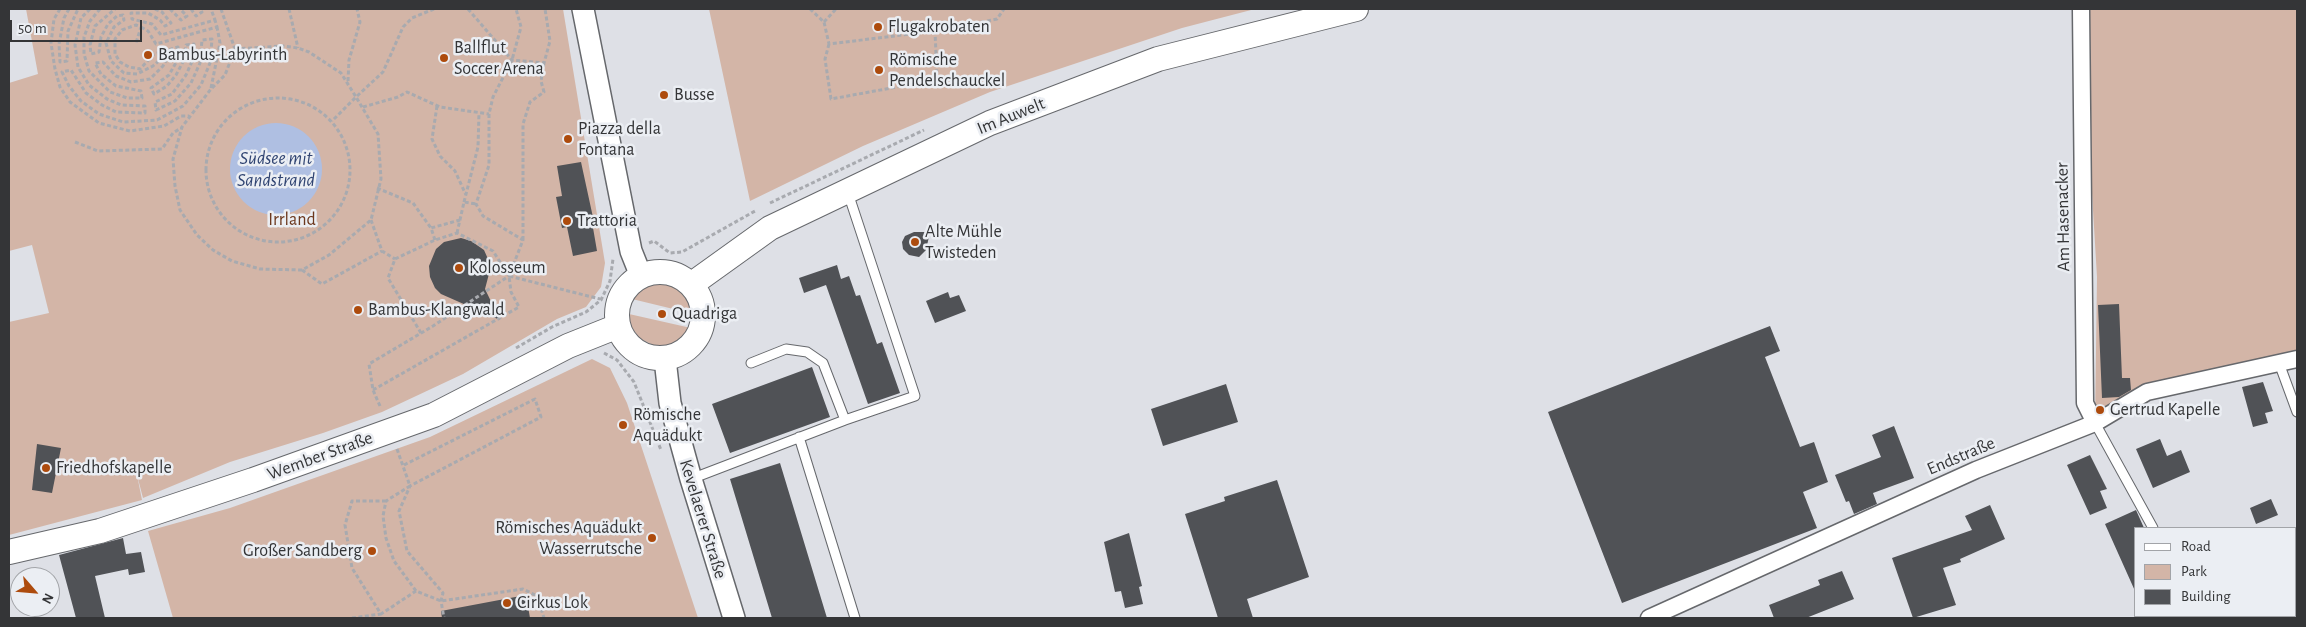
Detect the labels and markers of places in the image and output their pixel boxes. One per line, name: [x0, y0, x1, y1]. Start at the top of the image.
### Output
place label: Flugakrobaten: [888, 16, 990, 38]
marker: Flugakrobaten: [872, 21, 884, 33]
place label: Ballflut Soccer Arena: [454, 37, 544, 80]
place label: Bambus-Labyrinth: [158, 44, 287, 66]
marker: Bambus-Labyrinth: [142, 49, 154, 61]
place label: Römische Pendelschauckel: [889, 49, 1005, 92]
marker: Ballflut Soccer Arena: [438, 52, 450, 64]
marker: Römische Pendelschauckel: [873, 64, 885, 76]
place label: Busse: [674, 84, 714, 106]
marker: Busse: [658, 89, 670, 101]
place label: Piazza della Fontana: [578, 118, 661, 160]
marker: Piazza della Fontana: [562, 133, 574, 145]
place label: Trattoria: [577, 210, 637, 232]
marker: Trattoria: [561, 215, 573, 227]
place label: Alte Mühle Twisteden: [925, 221, 1002, 264]
marker: Alte Mühle Twisteden: [909, 236, 921, 248]
place label: Kolosseum: [469, 257, 546, 279]
marker: Kolosseum: [453, 262, 465, 274]
place label: Bambus-Klangwald: [368, 299, 505, 321]
place label: Quadriga: [672, 303, 737, 325]
marker: Bambus-Klangwald: [352, 304, 364, 316]
marker: Quadriga: [656, 308, 668, 320]
place label: Gertrud Kapelle: [2110, 399, 2220, 421]
place label: Römische Aquädukt: [633, 404, 702, 446]
marker: Gertrud Kapelle: [2094, 404, 2106, 416]
marker: Römische Aquädukt: [617, 419, 629, 431]
place label: Friedhofskapelle: [56, 457, 172, 479]
marker: Friedhofskapelle: [40, 462, 52, 474]
place label: Römisches Aquädukt Wasserrutsche: [495, 517, 642, 560]
marker: Römisches Aquädukt Wasserrutsche: [646, 532, 658, 544]
place label: Großer Sandberg: [243, 540, 362, 562]
marker: Großer Sandberg: [366, 545, 378, 557]
place label: Cirkus Lok: [517, 592, 588, 614]
marker: Cirkus Lok: [501, 597, 513, 609]

